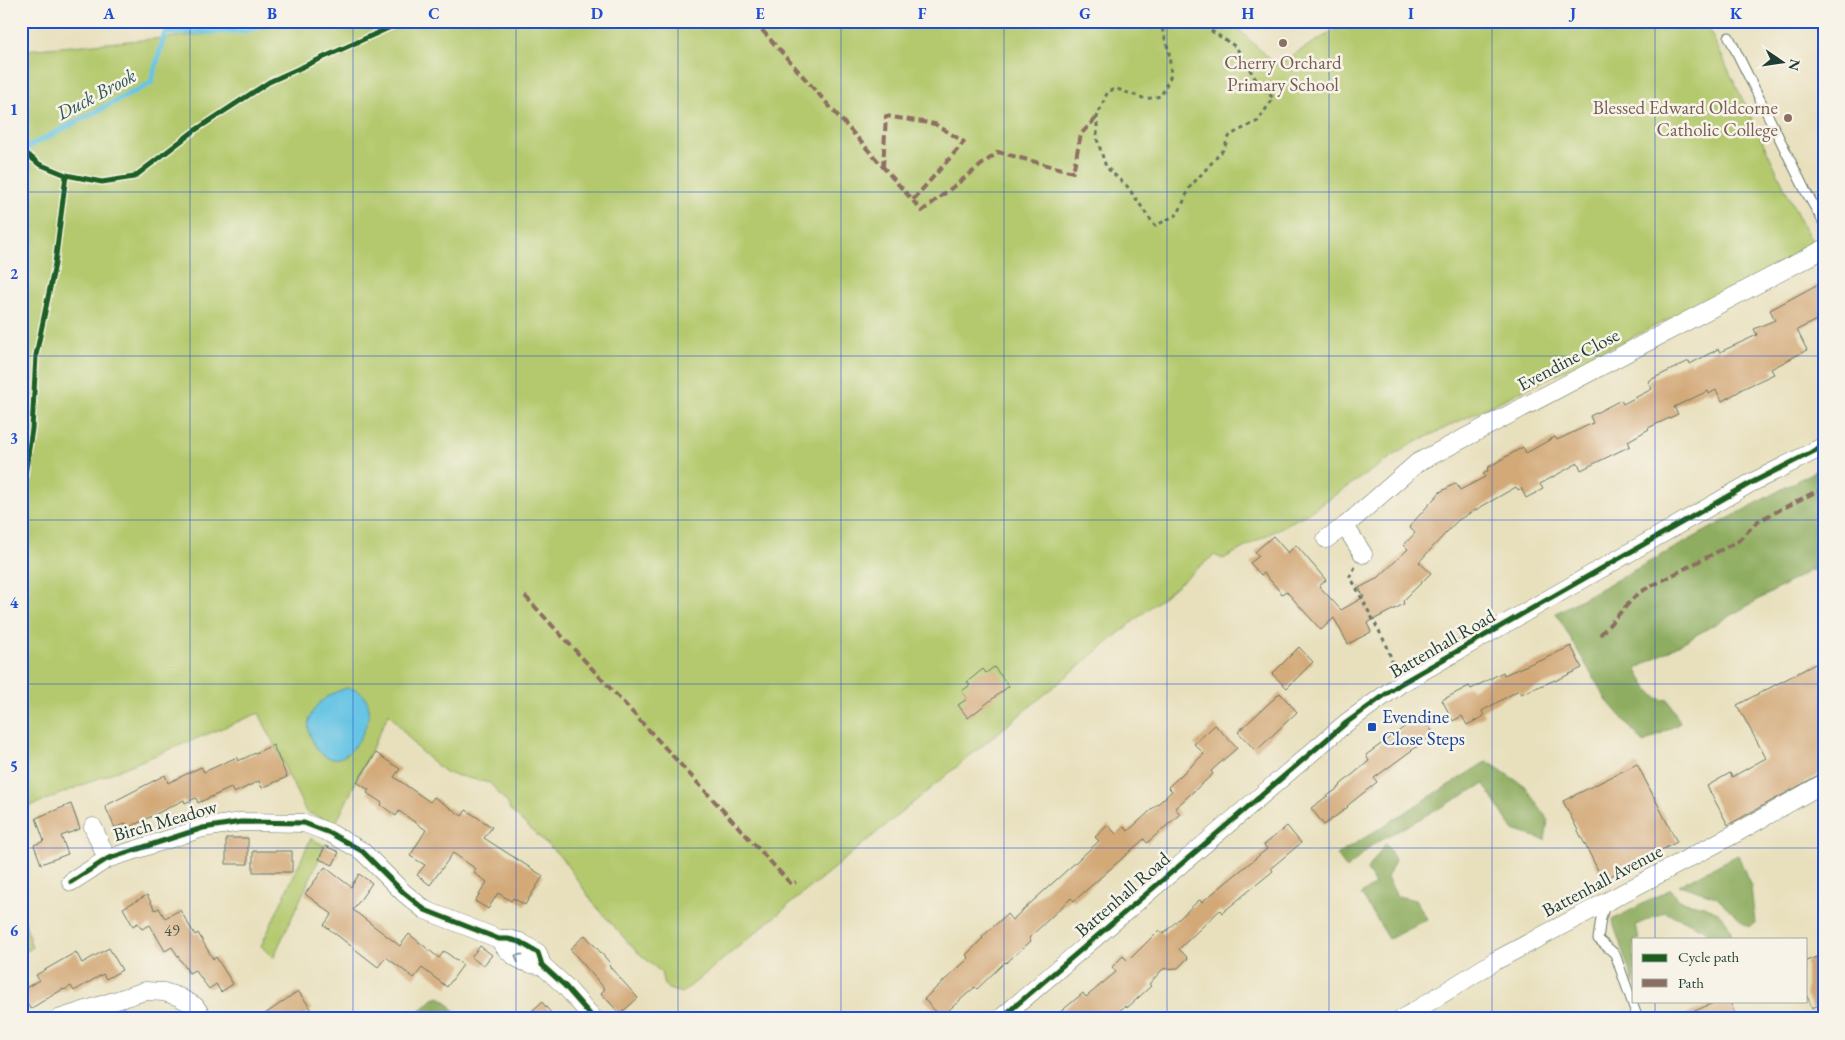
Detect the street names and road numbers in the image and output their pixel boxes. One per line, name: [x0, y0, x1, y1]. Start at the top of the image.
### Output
street label: Evendine Close: [1513, 322, 1624, 397]
street label: Battenhall Road: [1385, 603, 1500, 684]
street label: Birch Meadow: [110, 793, 221, 847]
street label: Battenhall Avenue: [1538, 838, 1667, 923]
street label: Battenhall Road: [1070, 846, 1175, 943]

